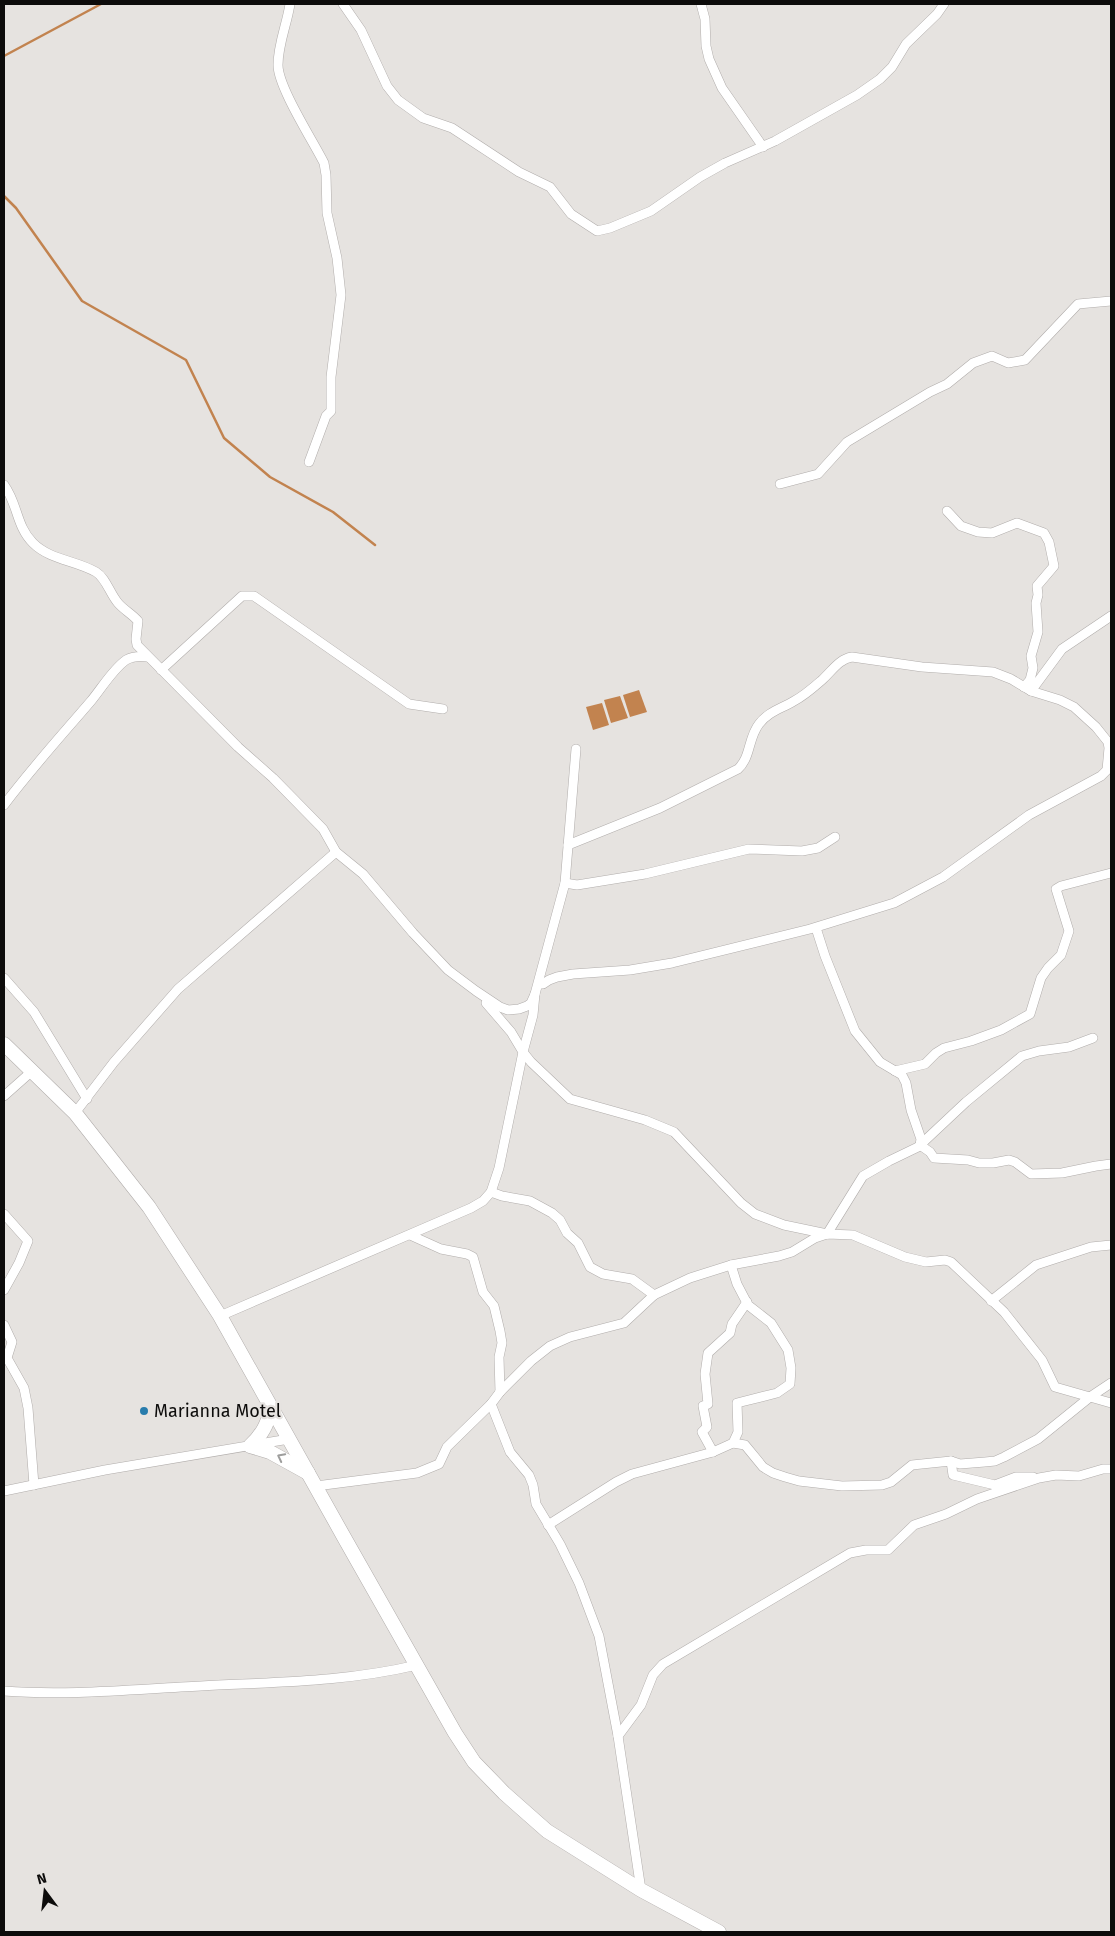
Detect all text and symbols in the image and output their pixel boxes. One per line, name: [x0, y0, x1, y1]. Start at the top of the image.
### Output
place label: Marianna Motel: [154, 1400, 281, 1422]
marker: Marianna Motel: [138, 1405, 150, 1417]
one-way arrow: [277, 1453, 286, 1463]
north arrow: [20, 1866, 70, 1916]
text: N: [35, 1870, 48, 1888]

